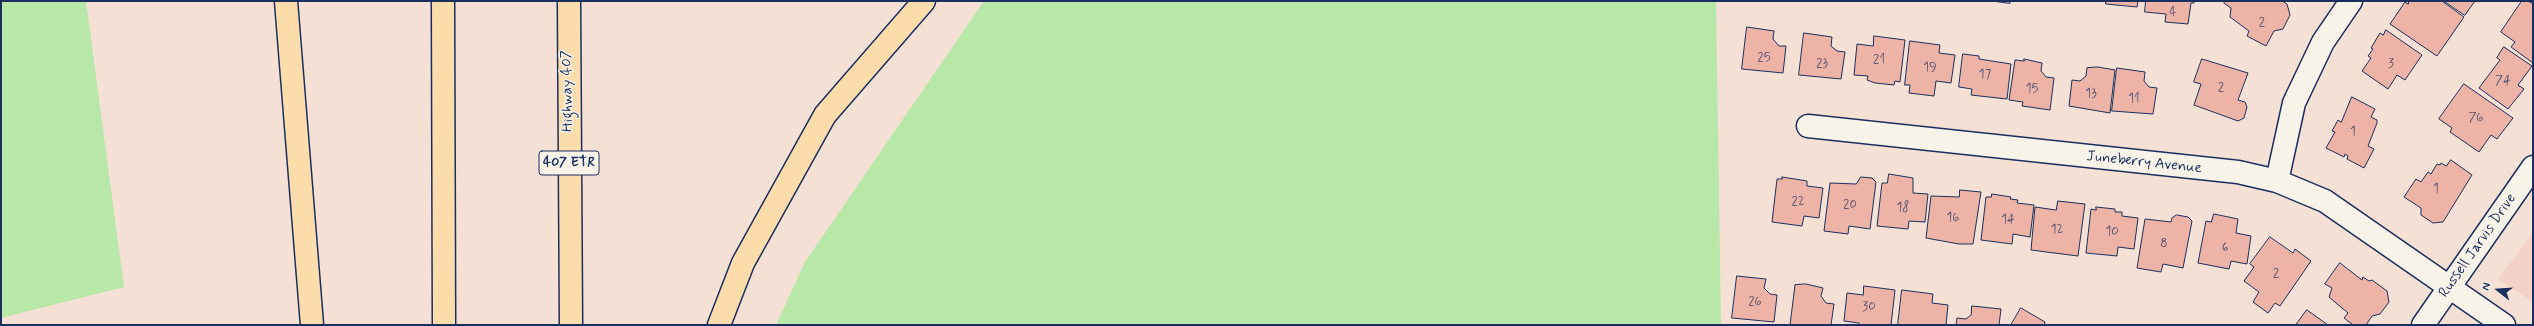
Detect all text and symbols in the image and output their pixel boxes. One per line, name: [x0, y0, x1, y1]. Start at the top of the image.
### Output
house number: 4: [2169, 5, 2177, 21]
house number: 2: [2259, 15, 2265, 31]
street label: Highway 407: [558, 50, 578, 132]
house number: 25: [1757, 50, 1771, 66]
house number: 21: [1873, 52, 1885, 68]
house number: 23: [1816, 56, 1828, 72]
house number: 3: [2388, 56, 2394, 72]
house number: 19: [1923, 60, 1937, 76]
house number: 17: [1979, 67, 1991, 83]
house number: 74: [2495, 73, 2511, 89]
house number: 2: [2218, 80, 2224, 96]
house number: 15: [2026, 81, 2038, 97]
house number: 13: [2085, 86, 2097, 102]
house number: 11: [2128, 91, 2140, 107]
house number: 76: [2468, 110, 2484, 126]
house number: 1: [2350, 124, 2356, 140]
street label: Juneberry Avenue: [2085, 148, 2203, 178]
road number: 407 ETR: [539, 151, 599, 175]
house number: 1: [2433, 181, 2439, 197]
street label: Russell Jarvis Drive: [2435, 191, 2521, 301]
house number: 22: [1791, 194, 1805, 210]
house number: 20: [1843, 197, 1857, 213]
house number: 18: [1897, 200, 1909, 216]
house number: 16: [1947, 210, 1959, 226]
house number: 14: [2001, 212, 2015, 228]
house number: 12: [2051, 222, 2063, 238]
house number: 10: [2105, 224, 2119, 240]
house number: 8: [2160, 236, 2168, 252]
house number: 6: [2222, 240, 2228, 256]
house number: 2: [2273, 266, 2279, 282]
north arrow: [2478, 270, 2518, 310]
text: N: [2479, 281, 2494, 292]
house number: 26: [1748, 294, 1762, 310]
house number: 30: [1862, 299, 1876, 315]

